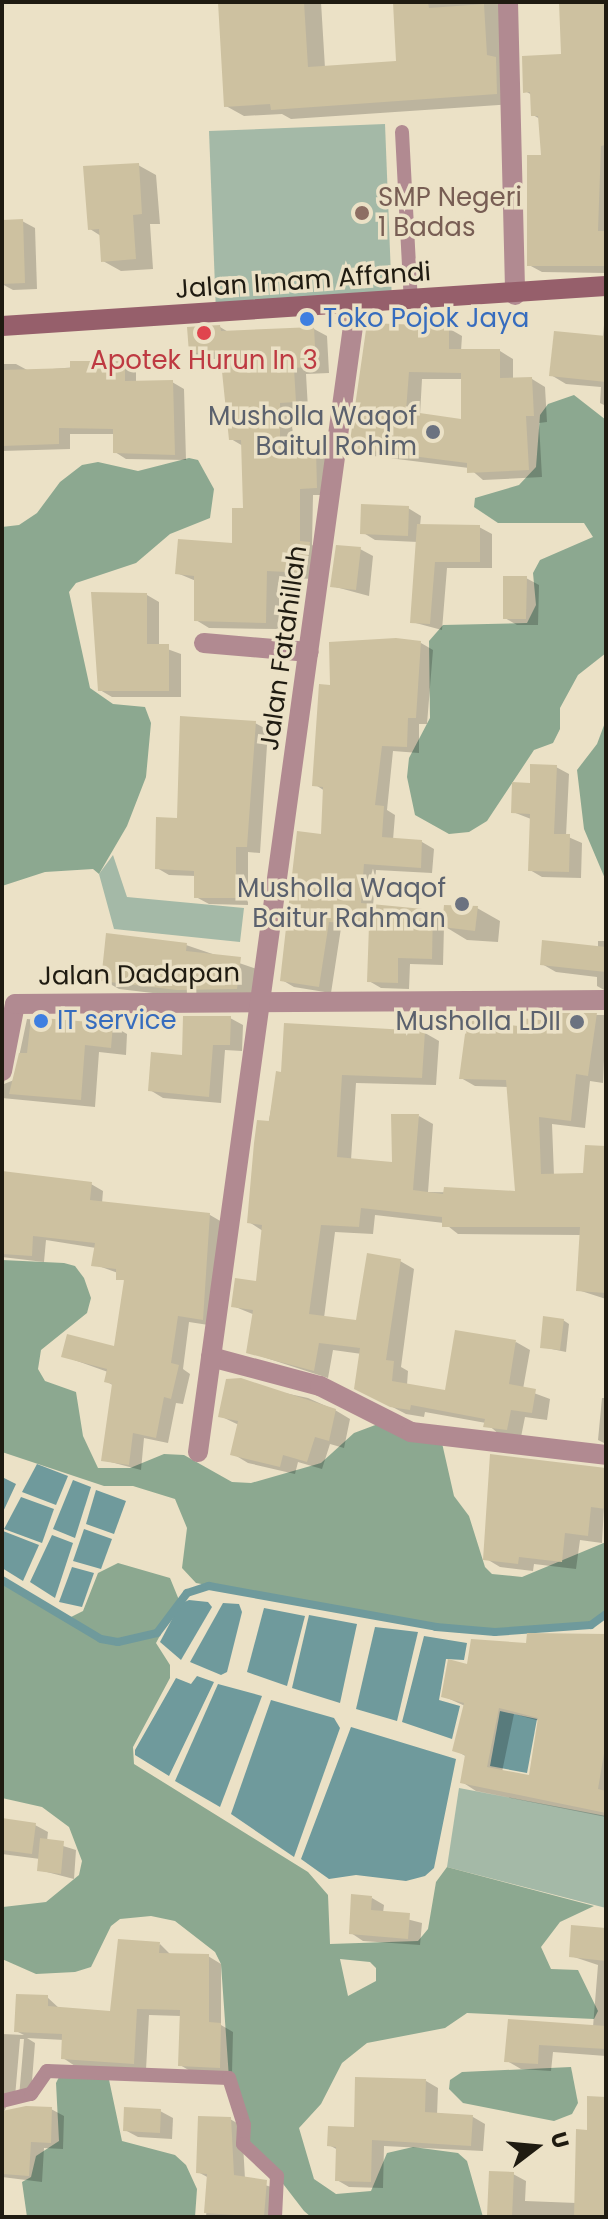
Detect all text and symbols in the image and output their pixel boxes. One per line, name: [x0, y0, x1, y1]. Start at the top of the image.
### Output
place label: SMP Negeri 1 Badas: [378, 182, 522, 244]
marker: SMP Negeri 1 Badas: [353, 204, 371, 222]
street label: Jalan Imam Affandi: [174, 257, 432, 305]
place label: Toko Pojok Jaya: [323, 303, 529, 335]
marker: Toko Pojok Jaya: [298, 310, 316, 328]
marker: Apotek Hurun In 3: [195, 324, 213, 342]
place label: Apotek Hurun In 3: [90, 345, 318, 377]
place label: Musholla Waqof Baitul Rohim: [208, 401, 417, 462]
marker: Musholla Waqof Baitul Rohim: [424, 423, 442, 441]
street label: Jalan Fatahillah: [254, 543, 314, 753]
place label: Musholla Waqof Baitur Rahman: [237, 873, 446, 934]
marker: Musholla Waqof Baitur Rahman: [453, 895, 471, 913]
street label: Jalan Dadapan: [38, 958, 240, 992]
place label: IT service: [57, 1005, 177, 1037]
place label: Musholla LDII: [395, 1006, 561, 1038]
marker: IT service: [32, 1012, 50, 1030]
marker: Musholla LDII: [568, 1013, 586, 1031]
north arrow: [496, 2107, 576, 2187]
text: U: [543, 2129, 577, 2152]

